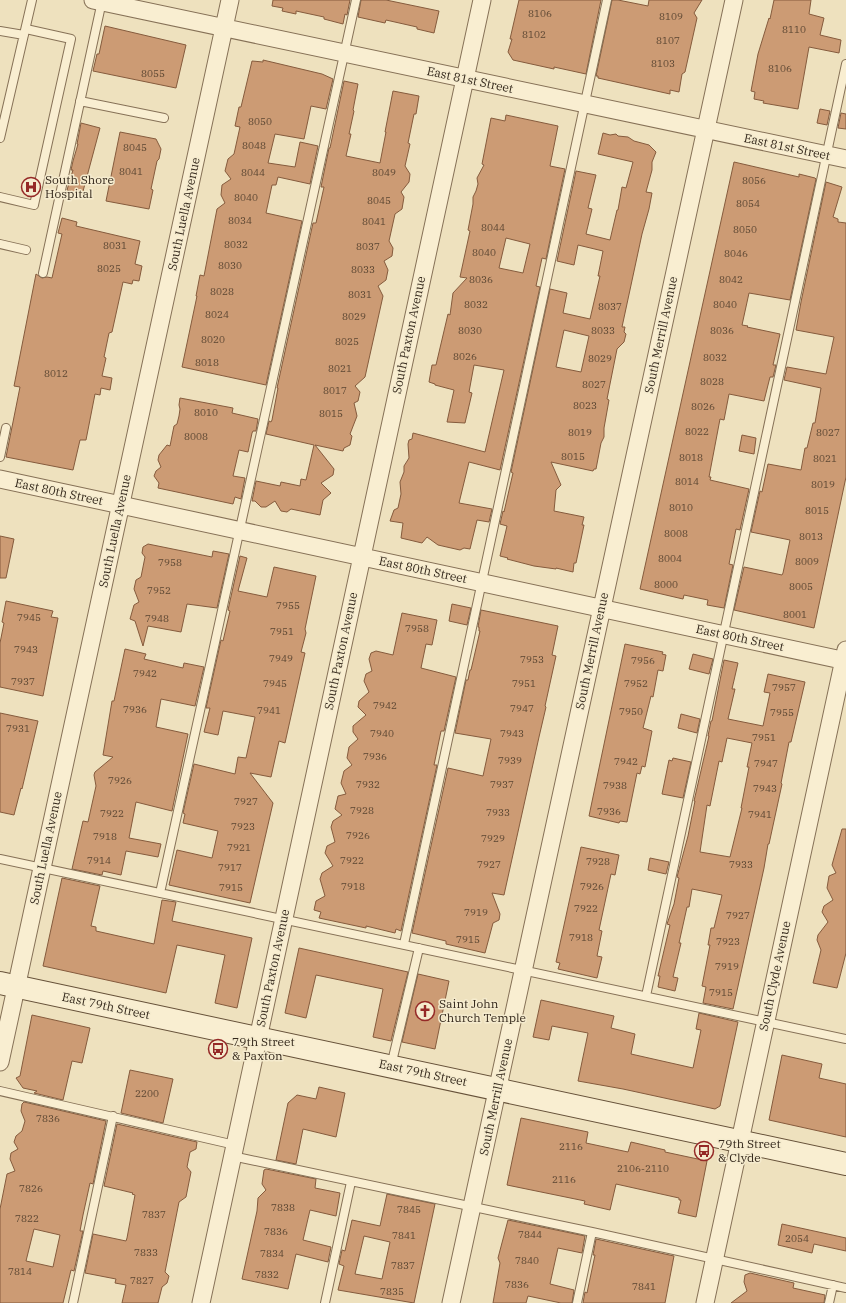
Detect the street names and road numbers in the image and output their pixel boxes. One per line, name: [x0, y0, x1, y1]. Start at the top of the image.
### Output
street label: East 81st Street: [426, 63, 515, 96]
street label: East 81st Street: [743, 130, 832, 163]
street label: South Luella Avenue: [164, 156, 203, 272]
street label: South Paxton Avenue: [389, 275, 428, 395]
street label: South Merrill Avenue: [641, 275, 680, 395]
street label: South Luella Avenue: [95, 473, 134, 589]
street label: East 80th Street: [14, 475, 105, 508]
street label: East 80th Street: [378, 553, 469, 586]
street label: South Paxton Avenue: [321, 591, 360, 711]
street label: South Merrill Avenue: [572, 591, 611, 711]
street label: East 80th Street: [695, 621, 786, 654]
street label: South Luella Avenue: [26, 790, 65, 906]
street label: South Paxton Avenue: [253, 908, 292, 1028]
street label: South Clyde Avenue: [756, 919, 794, 1032]
street label: East 79th Street: [61, 989, 152, 1022]
street label: South Merrill Avenue: [476, 1037, 515, 1157]
street label: East 79th Street: [378, 1056, 469, 1089]

